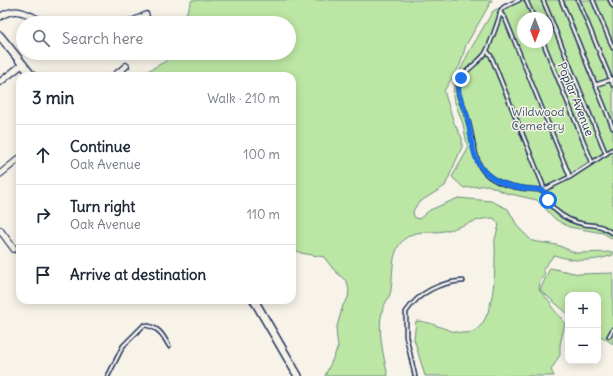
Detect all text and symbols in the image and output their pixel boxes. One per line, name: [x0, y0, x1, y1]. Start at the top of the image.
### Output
north arrow: [517, 12, 553, 48]
search box: [16, 16, 296, 60]
icon: search: [30, 27, 52, 49]
text: Search here: [62, 29, 143, 48]
street label: Poplar Avenue: [554, 60, 598, 138]
route end: [452, 69, 470, 87]
text: 3 min: [32, 87, 74, 109]
text: Walk · 210 m: [207, 90, 280, 107]
park label: Wildwood Cemetery: [511, 104, 565, 133]
text: Continue: [70, 137, 131, 156]
icon: ahead: [32, 144, 54, 166]
text: 100 m: [243, 146, 280, 163]
text: Oak Avenue: [70, 156, 141, 173]
route start: [539, 191, 557, 209]
text: Turn right: [70, 197, 135, 216]
icon: right: [32, 204, 54, 226]
text: 110 m: [247, 206, 280, 223]
text: Oak Avenue: [70, 216, 141, 233]
icon: arrive: [32, 264, 54, 286]
text: Arrive at destination: [70, 265, 206, 284]
map controls: [565, 292, 601, 364]
button: +: [565, 292, 601, 328]
button: −: [565, 328, 601, 364]

